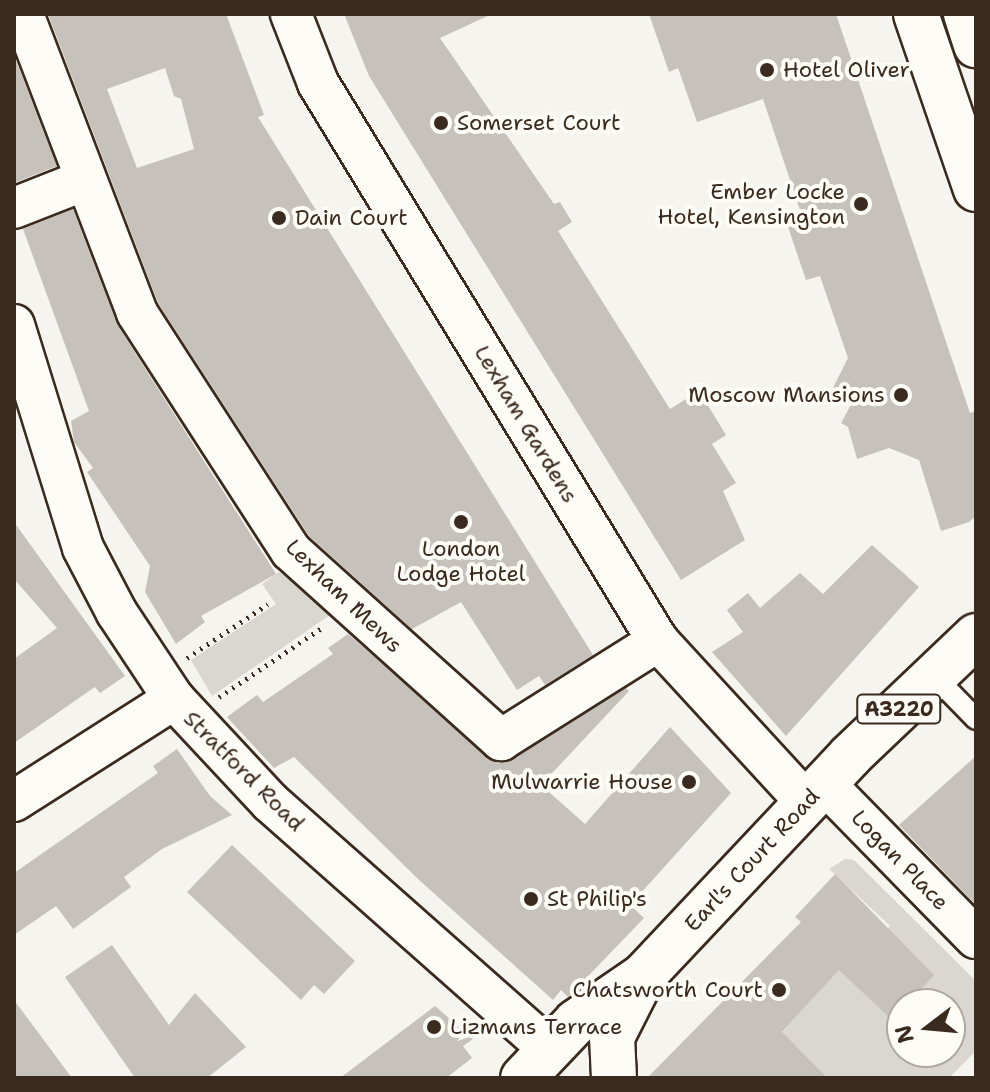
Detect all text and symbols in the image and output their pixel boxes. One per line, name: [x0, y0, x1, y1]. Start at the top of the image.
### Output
place label: Hotel Oliver: [783, 57, 910, 83]
marker: Hotel Oliver: [758, 61, 776, 79]
place label: Somerset Court: [457, 110, 621, 136]
marker: Somerset Court: [432, 114, 450, 132]
place label: Ember Locke Hotel, Kensington: [658, 178, 845, 230]
marker: Ember Locke Hotel, Kensington: [852, 195, 870, 213]
place label: Dain Court: [295, 205, 408, 231]
marker: Dain Court: [270, 209, 288, 227]
street label: Lexham Gardens: [469, 341, 583, 507]
place label: Moscow Mansions: [688, 382, 885, 408]
marker: Moscow Mansions: [892, 386, 910, 404]
marker: London Lodge Hotel: [452, 513, 470, 531]
street label: Lexham Mews: [280, 534, 408, 658]
place label: London Lodge Hotel: [397, 535, 525, 586]
road number: A3220: [855, 693, 943, 725]
street label: Stratford Road: [178, 705, 310, 837]
place label: Mulwarrie House: [491, 769, 673, 795]
marker: Mulwarrie House: [680, 773, 698, 791]
street label: Earl's Court Road: [679, 783, 825, 937]
street label: Logan Place: [846, 804, 954, 916]
place label: St Philip's: [547, 886, 647, 912]
marker: St Philip's: [522, 890, 540, 908]
place label: Chatsworth Court: [572, 977, 763, 1003]
marker: Chatsworth Court: [770, 981, 788, 999]
north arrow: [886, 988, 966, 1068]
place label: Lizmans Terrace: [450, 1014, 622, 1040]
marker: Lizmans Terrace: [425, 1018, 443, 1036]
text: N: [888, 1022, 921, 1047]

